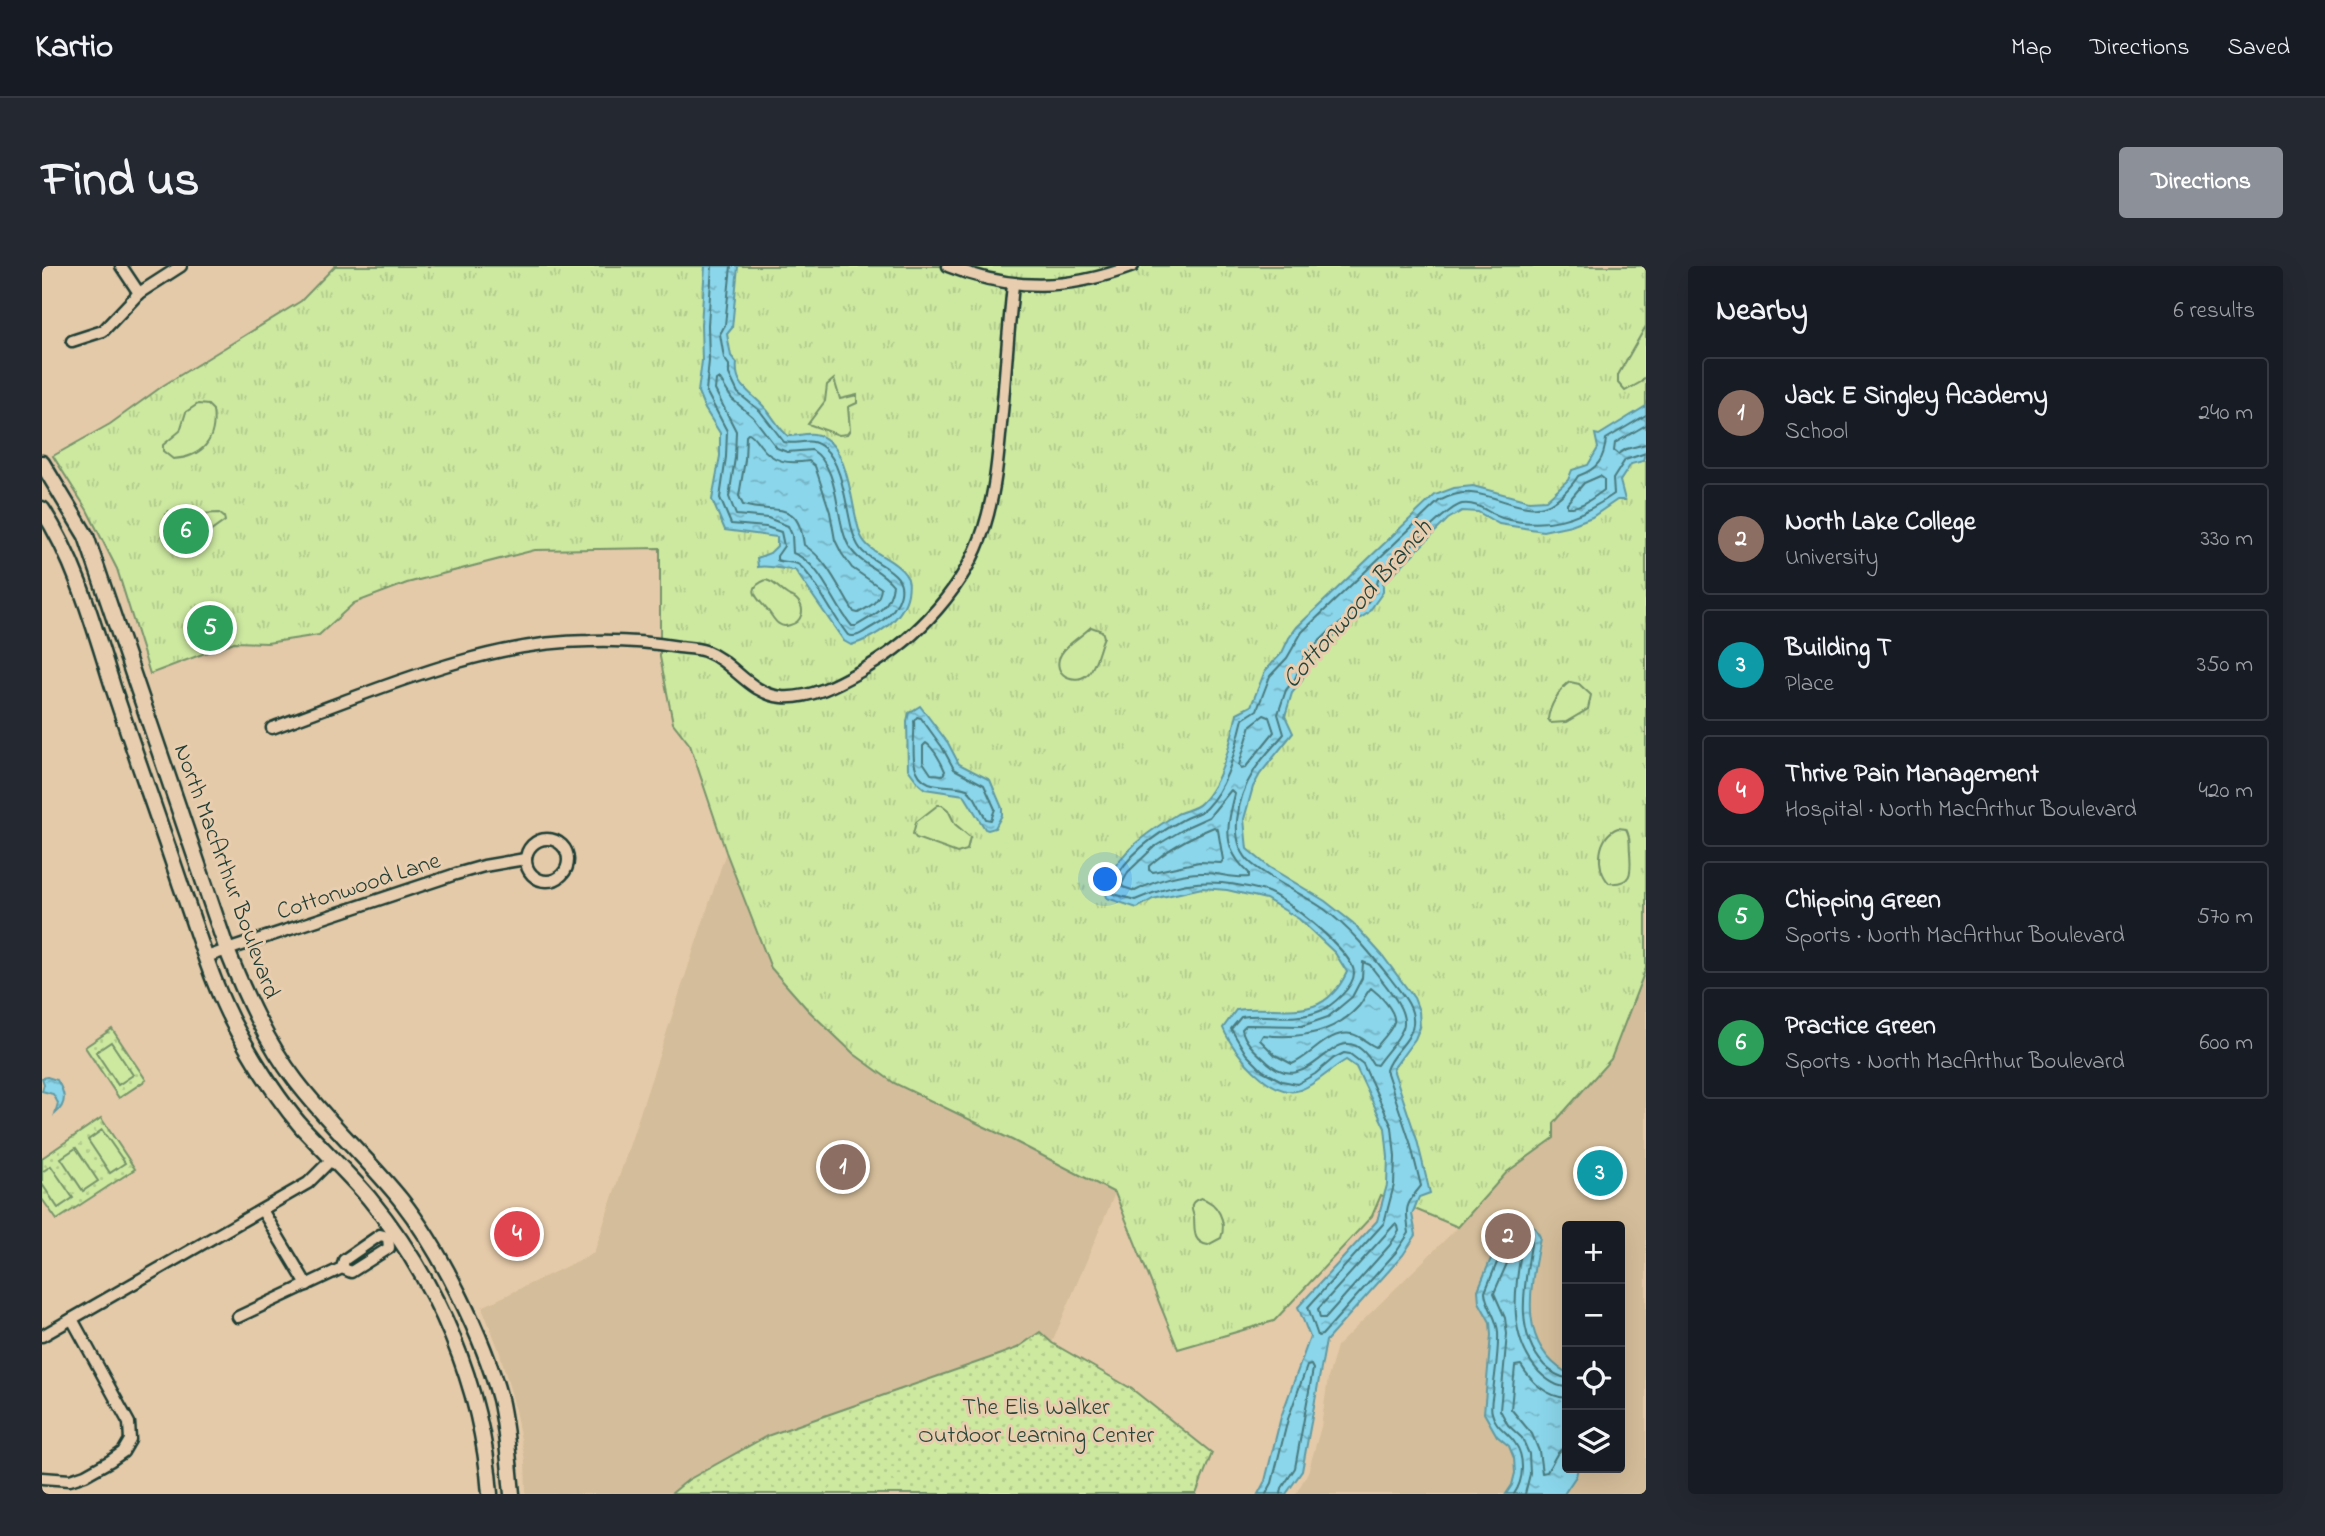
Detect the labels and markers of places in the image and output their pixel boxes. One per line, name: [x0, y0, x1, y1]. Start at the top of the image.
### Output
pin: 6: [163, 505, 209, 557]
pin: 5: [187, 602, 233, 654]
pin: 1: [820, 1141, 866, 1193]
pin: 3: [1577, 1147, 1623, 1199]
pin: 4: [494, 1208, 540, 1260]
pin: 2: [1485, 1210, 1531, 1262]

